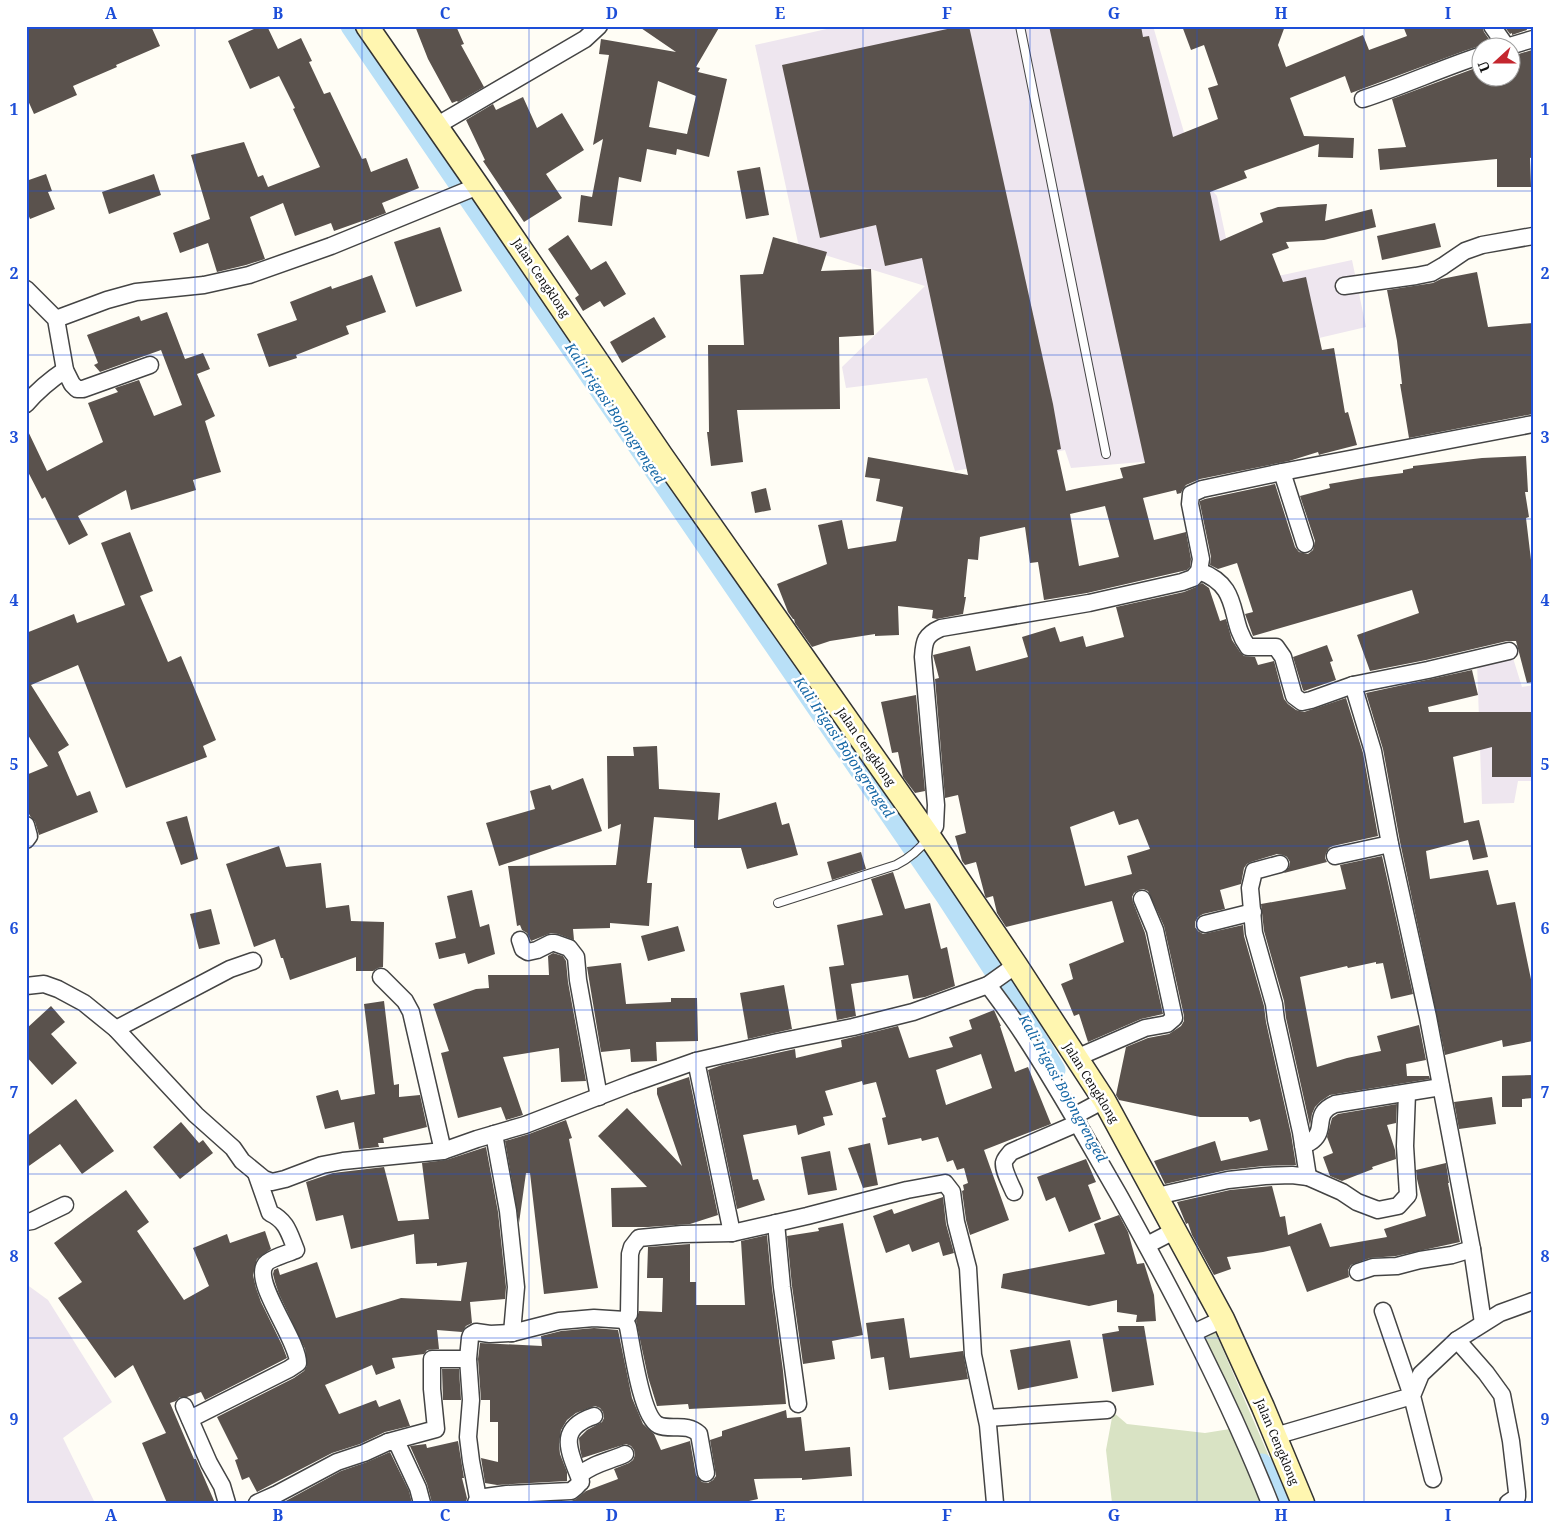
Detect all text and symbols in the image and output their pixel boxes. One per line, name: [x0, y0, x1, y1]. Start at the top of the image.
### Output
text: A: [105, 2, 118, 24]
text: B: [273, 2, 284, 24]
text: C: [440, 2, 451, 24]
text: D: [606, 2, 618, 24]
text: E: [775, 2, 785, 24]
text: F: [942, 2, 952, 24]
text: G: [1108, 2, 1120, 24]
text: H: [1274, 2, 1288, 24]
text: I: [1445, 2, 1451, 24]
north arrow: [1472, 38, 1522, 88]
text: U: [1472, 58, 1494, 75]
text: 1: [9, 98, 19, 120]
text: 1: [1540, 98, 1550, 120]
street label: Jalan Cengklong: [508, 234, 575, 321]
text: 2: [9, 262, 19, 284]
text: 2: [1540, 262, 1550, 284]
water label: Kali Irigasi Bojongrenged: [561, 338, 670, 488]
text: 3: [9, 426, 19, 448]
text: 3: [1540, 426, 1550, 448]
text: 4: [9, 589, 19, 611]
text: 4: [1540, 589, 1550, 611]
water label: Kali Irigasi Bojongrenged: [790, 672, 899, 822]
street label: Jalan Cengklong: [832, 703, 900, 790]
text: 5: [9, 753, 19, 775]
text: 5: [1540, 753, 1550, 775]
text: 6: [9, 917, 19, 939]
text: 6: [1540, 917, 1550, 939]
water label: Kali Irigasi Bojongrenged: [1014, 1010, 1112, 1166]
street label: Jalan Cengklong: [1059, 1038, 1123, 1127]
text: 7: [9, 1081, 19, 1103]
text: 7: [1540, 1081, 1550, 1103]
text: 8: [9, 1245, 19, 1267]
text: 8: [1540, 1245, 1550, 1267]
street label: Jalan Cengklong: [1251, 1395, 1304, 1488]
text: 9: [9, 1408, 19, 1430]
text: 9: [1540, 1408, 1550, 1430]
text: A: [105, 1504, 118, 1526]
text: B: [273, 1504, 284, 1526]
text: C: [440, 1504, 451, 1526]
text: D: [606, 1504, 618, 1526]
text: E: [775, 1504, 785, 1526]
text: F: [942, 1504, 952, 1526]
text: G: [1108, 1504, 1120, 1526]
text: H: [1274, 1504, 1288, 1526]
text: I: [1445, 1504, 1451, 1526]

